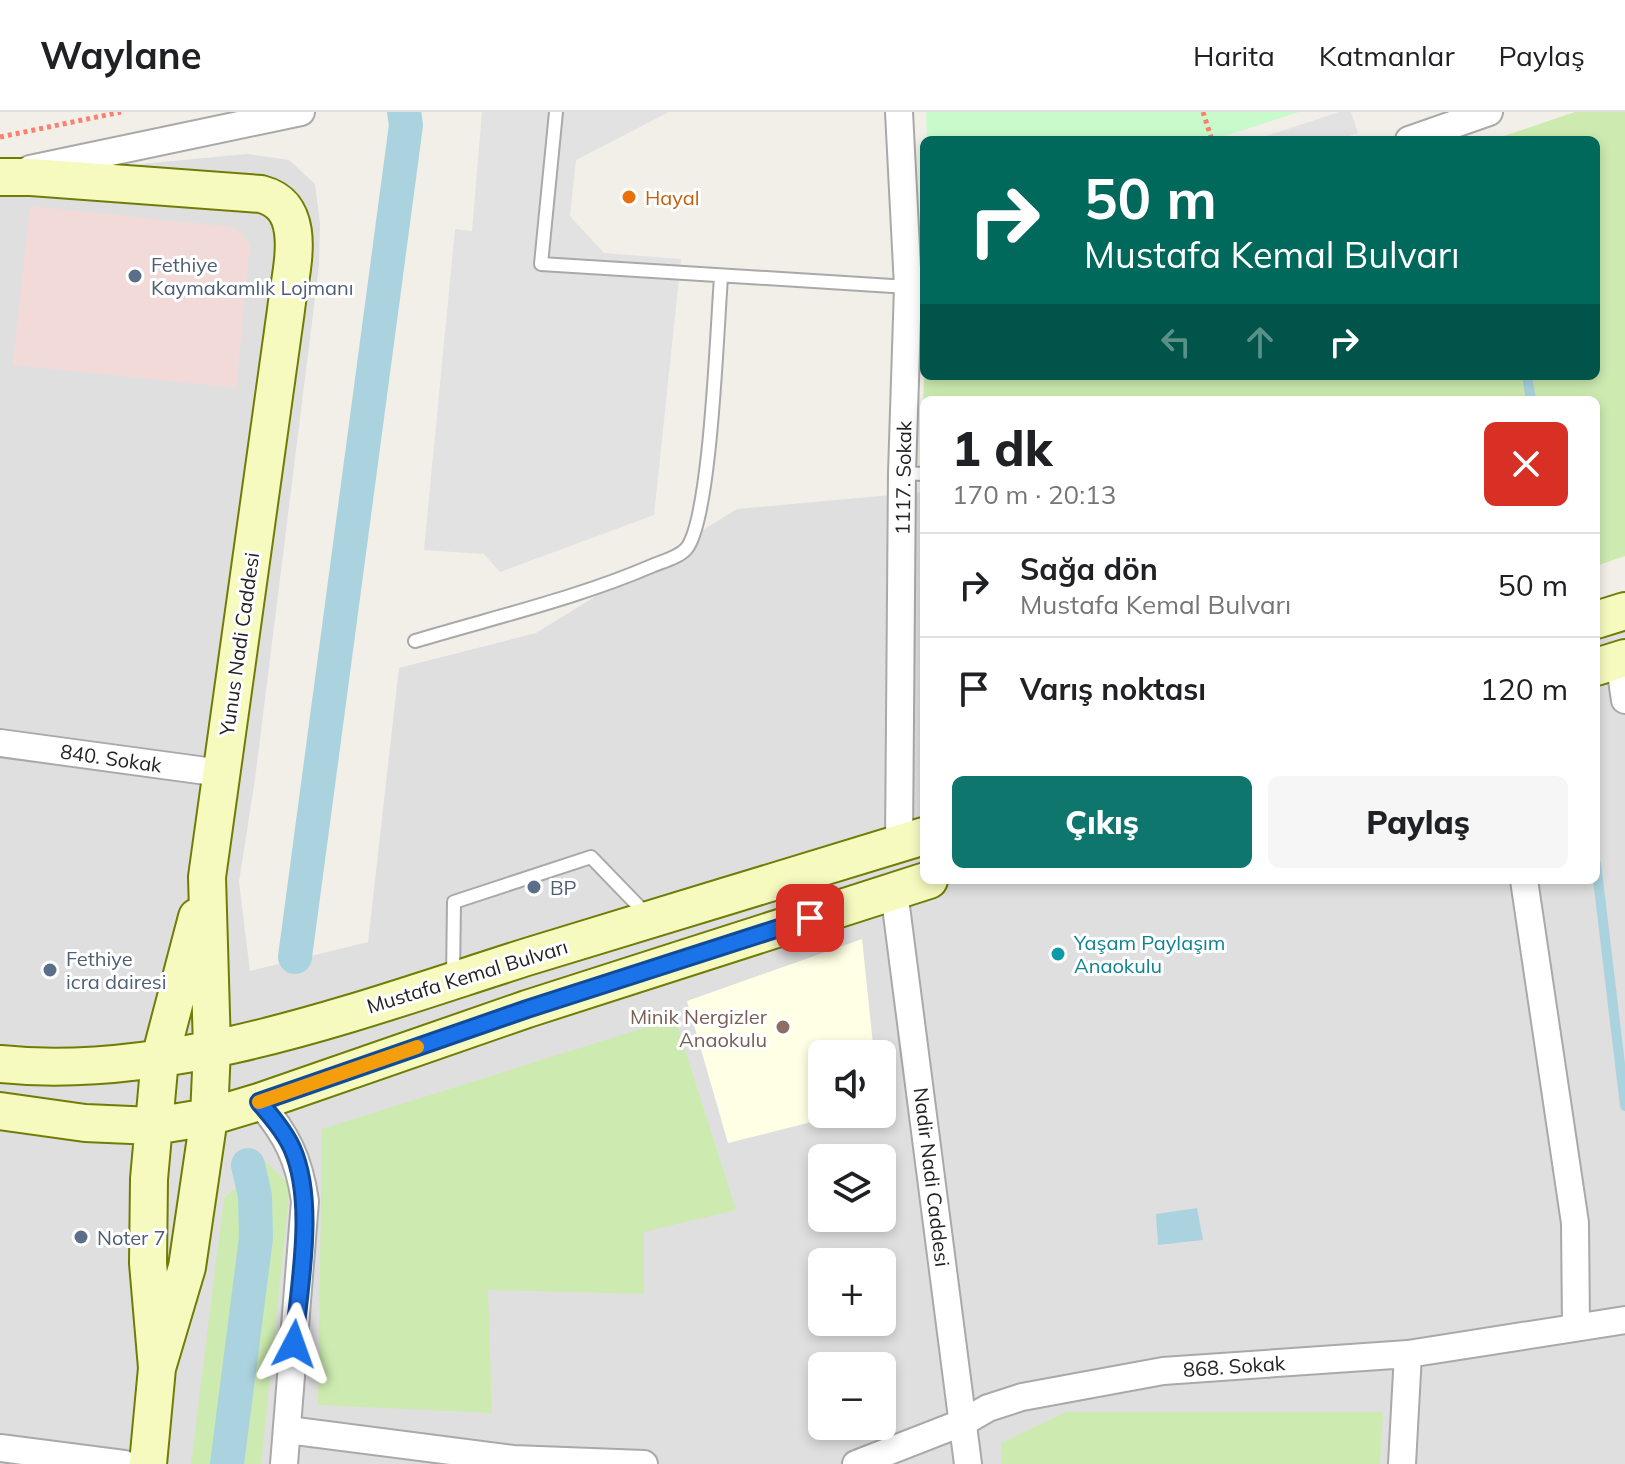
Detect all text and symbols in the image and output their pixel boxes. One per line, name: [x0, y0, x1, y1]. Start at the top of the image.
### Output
text: Waylane: [40, 31, 202, 79]
text: Harita: [1193, 38, 1275, 73]
text: Katmanlar: [1319, 38, 1455, 73]
text: Paylaş: [1499, 38, 1585, 73]
text: 50 m: [1084, 163, 1217, 233]
icon: right: [952, 168, 1056, 272]
place label: Hayal: [645, 185, 699, 210]
marker: Hayal: [620, 188, 638, 206]
text: Mustafa Kemal Bulvarı: [1084, 232, 1460, 277]
place label: Fethiye Kaymakamlık Lojmanı: [151, 252, 354, 300]
marker: Fethiye Kaymakamlık Lojmanı: [126, 267, 144, 285]
icon: left: [1154, 320, 1198, 364]
icon: ahead: [1238, 320, 1282, 364]
icon: right: [1322, 320, 1366, 364]
text: 1 dk: [952, 418, 1052, 478]
street label: 1117. Sokak: [890, 420, 917, 535]
button: close: [1484, 422, 1568, 506]
text: 170 m · 20:13: [952, 478, 1116, 511]
text: Sağa dön: [1020, 550, 1158, 588]
street label: Yunus Nadi Caddesi: [214, 551, 264, 738]
icon: right: [952, 563, 996, 607]
text: 50 m: [1498, 566, 1568, 604]
text: Mustafa Kemal Bulvarı: [1020, 588, 1291, 621]
icon: arrive: [952, 667, 996, 711]
text: Varış noktası: [1020, 670, 1206, 708]
text: 120 m: [1480, 670, 1568, 708]
street label: 840. Sokak: [59, 739, 164, 778]
button: Çıkış: [952, 776, 1252, 868]
button: Paylaş: [1268, 776, 1568, 868]
place label: BP: [550, 875, 577, 900]
marker: BP: [525, 878, 543, 896]
pin: [776, 884, 844, 952]
icon: arrive: [788, 896, 832, 940]
place label: Yaşam Paylaşım Anaokulu: [1073, 930, 1225, 978]
street label: Mustafa Kemal Bulvarı: [364, 934, 570, 1018]
marker: Yaşam Paylaşım Anaokulu: [1049, 945, 1067, 963]
place label: Fethiye icra dairesi: [66, 946, 167, 994]
marker: Fethiye icra dairesi: [41, 961, 59, 979]
place label: Minik Nergizler Anaokulu: [630, 1004, 768, 1052]
marker: Minik Nergizler Anaokulu: [774, 1018, 792, 1036]
map controls: [808, 1040, 896, 1440]
button: sound: [808, 1040, 896, 1128]
street label: Nadir Nadi Caddesi: [909, 1086, 955, 1268]
button: layers: [808, 1144, 896, 1232]
place label: Noter 7: [97, 1225, 166, 1250]
marker: Noter 7: [72, 1228, 90, 1246]
button: +: [808, 1248, 896, 1336]
position arrow: [252, 1302, 336, 1386]
street label: 868. Sokak: [1182, 1350, 1287, 1382]
button: −: [808, 1352, 896, 1440]

